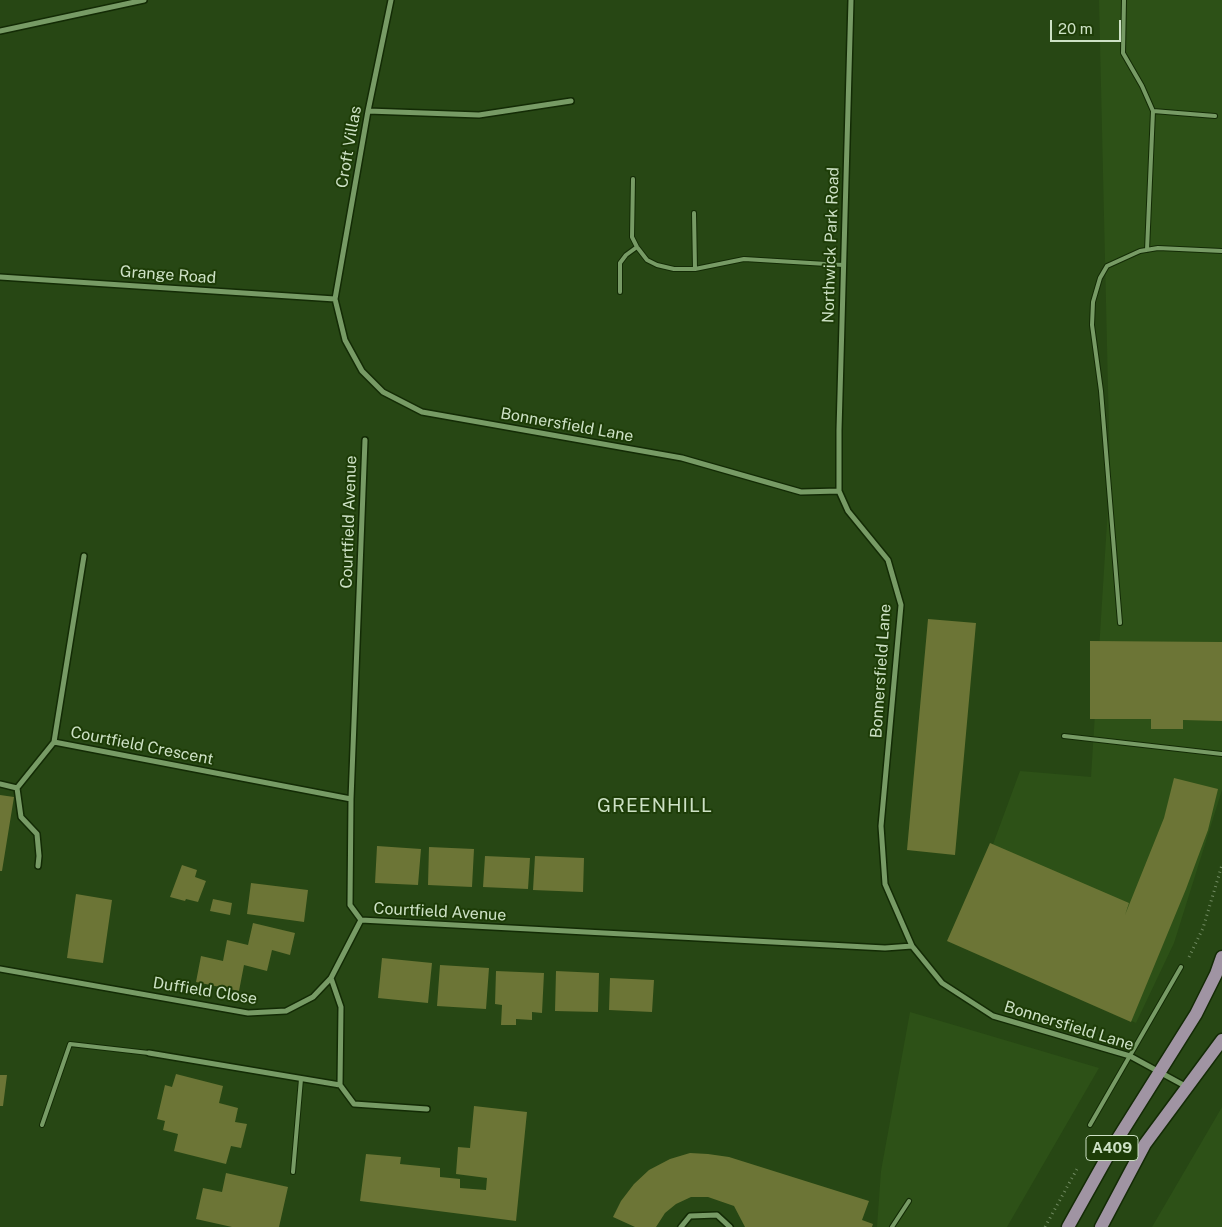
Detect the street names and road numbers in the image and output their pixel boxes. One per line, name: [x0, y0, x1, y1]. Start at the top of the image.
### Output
street label: Croft Villas: [332, 105, 366, 189]
street label: Northwick Park Road: [819, 167, 843, 323]
street label: Grange Road: [119, 262, 217, 288]
street label: Bonnersfield Lane: [499, 404, 635, 446]
street label: Courtfield Avenue: [337, 455, 361, 589]
street label: Bonnersfield Lane: [867, 603, 895, 739]
street label: Courtfield Crescent: [69, 723, 215, 769]
street label: Courtfield Avenue: [373, 899, 507, 925]
street label: Duffield Close: [152, 973, 258, 1009]
street label: Bonnersfield Lane: [1002, 997, 1136, 1055]
road number: A409: [1086, 1136, 1138, 1160]

